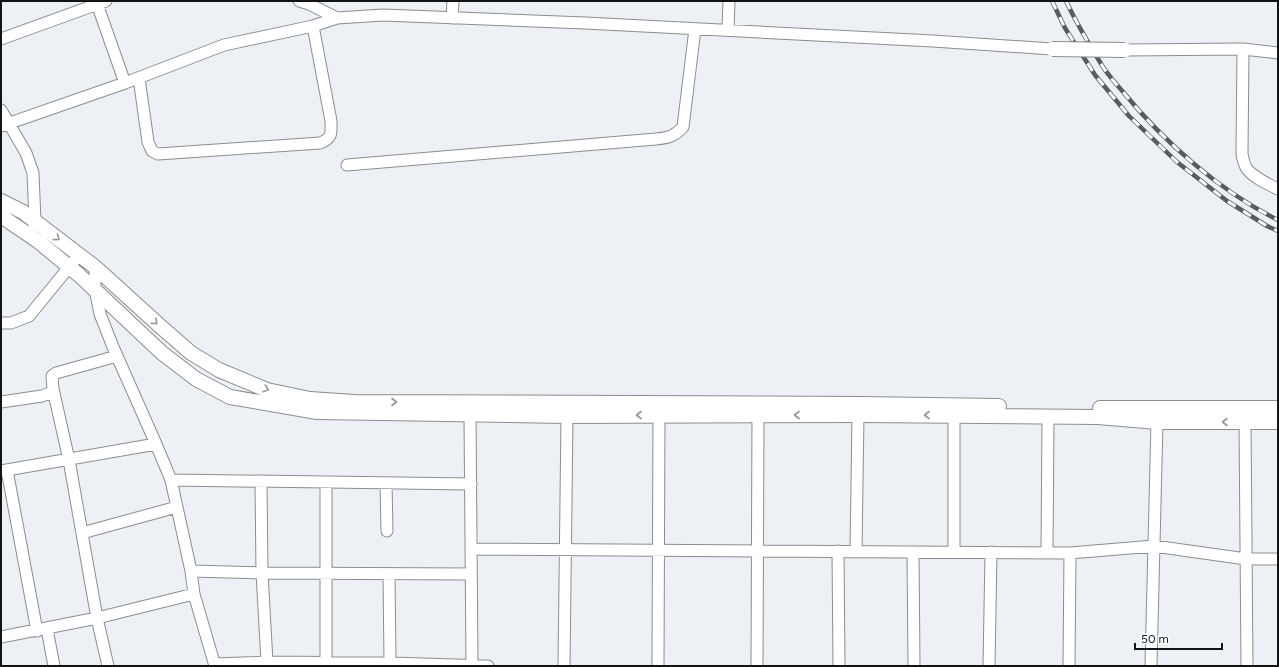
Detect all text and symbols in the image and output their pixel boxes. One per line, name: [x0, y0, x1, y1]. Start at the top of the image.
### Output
one-way arrow: [52, 233, 59, 240]
one-way arrow: [151, 318, 158, 325]
one-way arrow: [262, 384, 269, 393]
one-way arrow: [391, 398, 397, 406]
one-way arrow: [636, 411, 642, 419]
one-way arrow: [794, 411, 800, 419]
one-way arrow: [924, 411, 930, 420]
one-way arrow: [1222, 418, 1228, 426]
scale bar: [1135, 625, 1222, 651]
text: 50 m: [1141, 632, 1169, 646]

